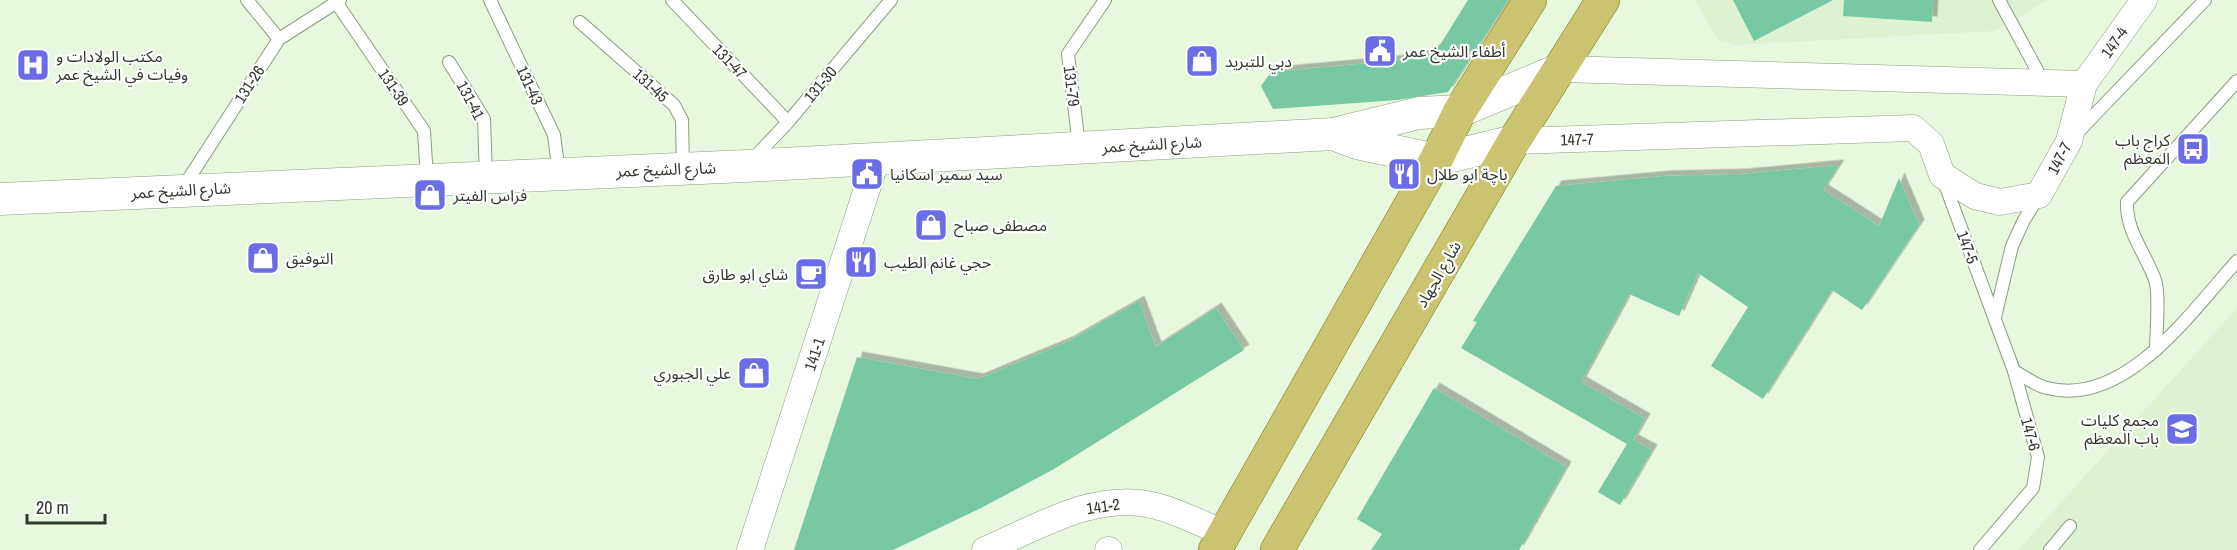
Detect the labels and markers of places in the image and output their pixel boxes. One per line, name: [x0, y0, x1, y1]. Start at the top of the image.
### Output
public building icon: أطفاء الشيخ عمر: [1362, 33, 1398, 69]
place label: أطفاء الشيخ عمر: [1402, 40, 1506, 64]
shop icon: دبي للتبريد: [1184, 43, 1220, 79]
place label: مكتب الولادات و وفيات في الشيخ عمر: [55, 45, 188, 87]
hospital icon: مكتب الولادات و وفيات في الشيخ عمر: [15, 47, 51, 83]
place label: دبي للتبريد: [1225, 50, 1292, 74]
place label: كراج باب المعظم: [2115, 129, 2170, 171]
bus stop icon: كراج باب المعظم: [2175, 131, 2211, 167]
public building icon: سيد سمير اسكانيا: [849, 156, 885, 192]
restaurant icon: باچة ابو طلال: [1386, 156, 1422, 192]
place label: سيد سمير اسكانيا: [890, 163, 1002, 185]
place label: باچة ابو طلال: [1427, 163, 1508, 185]
shop icon: فراس الفيتر: [412, 177, 448, 213]
place label: فراس الفيتر: [452, 184, 527, 206]
shop icon: مصطفى صباح: [913, 207, 949, 243]
place label: مصطفى صباح: [954, 214, 1047, 238]
shop icon: التوفيق: [245, 240, 281, 276]
restaurant icon: حجي غانم الطيب: [843, 244, 879, 280]
place label: التوفيق: [286, 247, 334, 269]
place label: حجي غانم الطيب: [884, 251, 991, 275]
cafe icon: شاي ابو طارق: [793, 256, 829, 292]
place label: شاي ابو طارق: [702, 263, 788, 287]
shop icon: علي الجبوري: [736, 355, 772, 391]
place label: علي الجبوري: [653, 362, 731, 386]
place label: مجمع كليات باب المعظم: [2081, 409, 2159, 451]
school or university icon: مجمع كليات باب المعظم: [2164, 411, 2200, 447]

